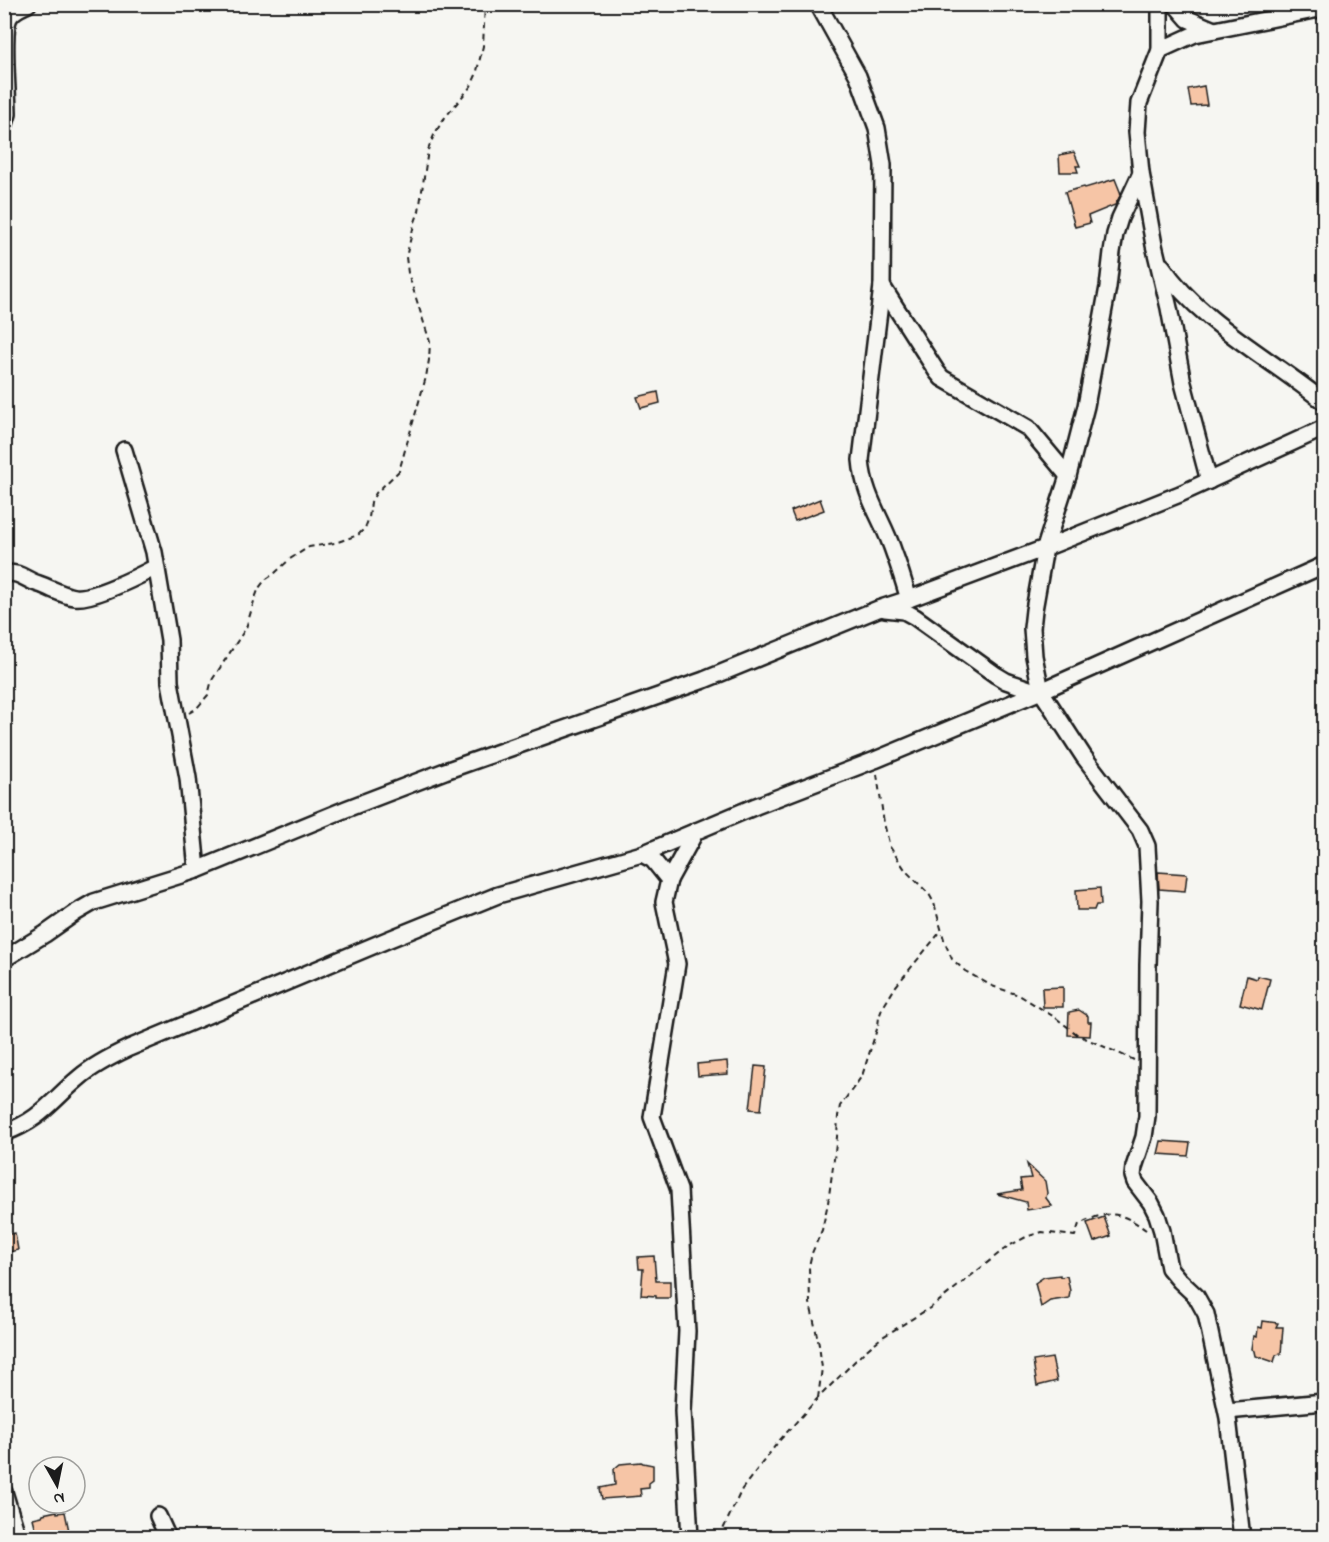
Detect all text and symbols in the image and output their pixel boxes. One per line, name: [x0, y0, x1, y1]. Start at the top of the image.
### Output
north arrow: [27, 1455, 87, 1515]
text: N: [52, 1485, 66, 1511]

